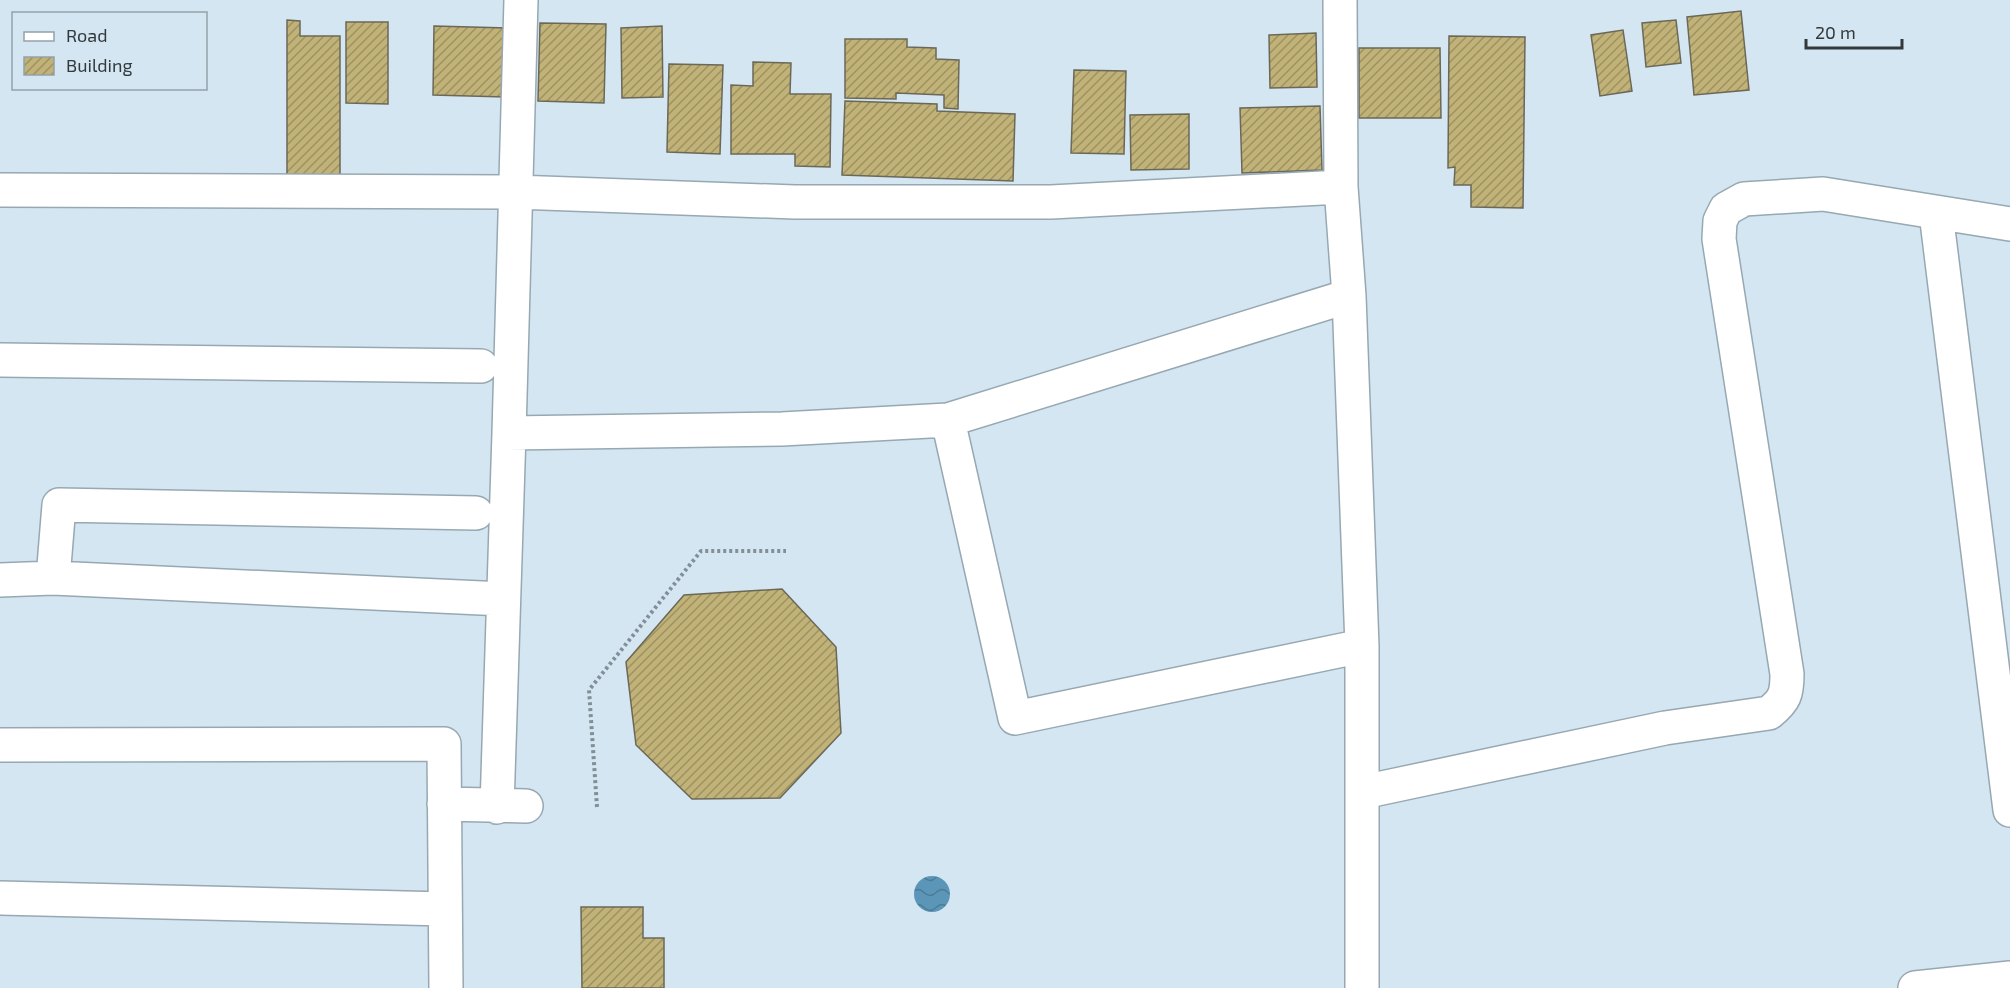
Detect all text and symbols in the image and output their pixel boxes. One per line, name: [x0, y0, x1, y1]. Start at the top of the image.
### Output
legend: [12, 12, 207, 90]
scale bar: [1806, 12, 1902, 50]
text: 20 m: [1815, 21, 1856, 43]
text: Road: [66, 24, 107, 46]
text: Building: [66, 54, 133, 76]

